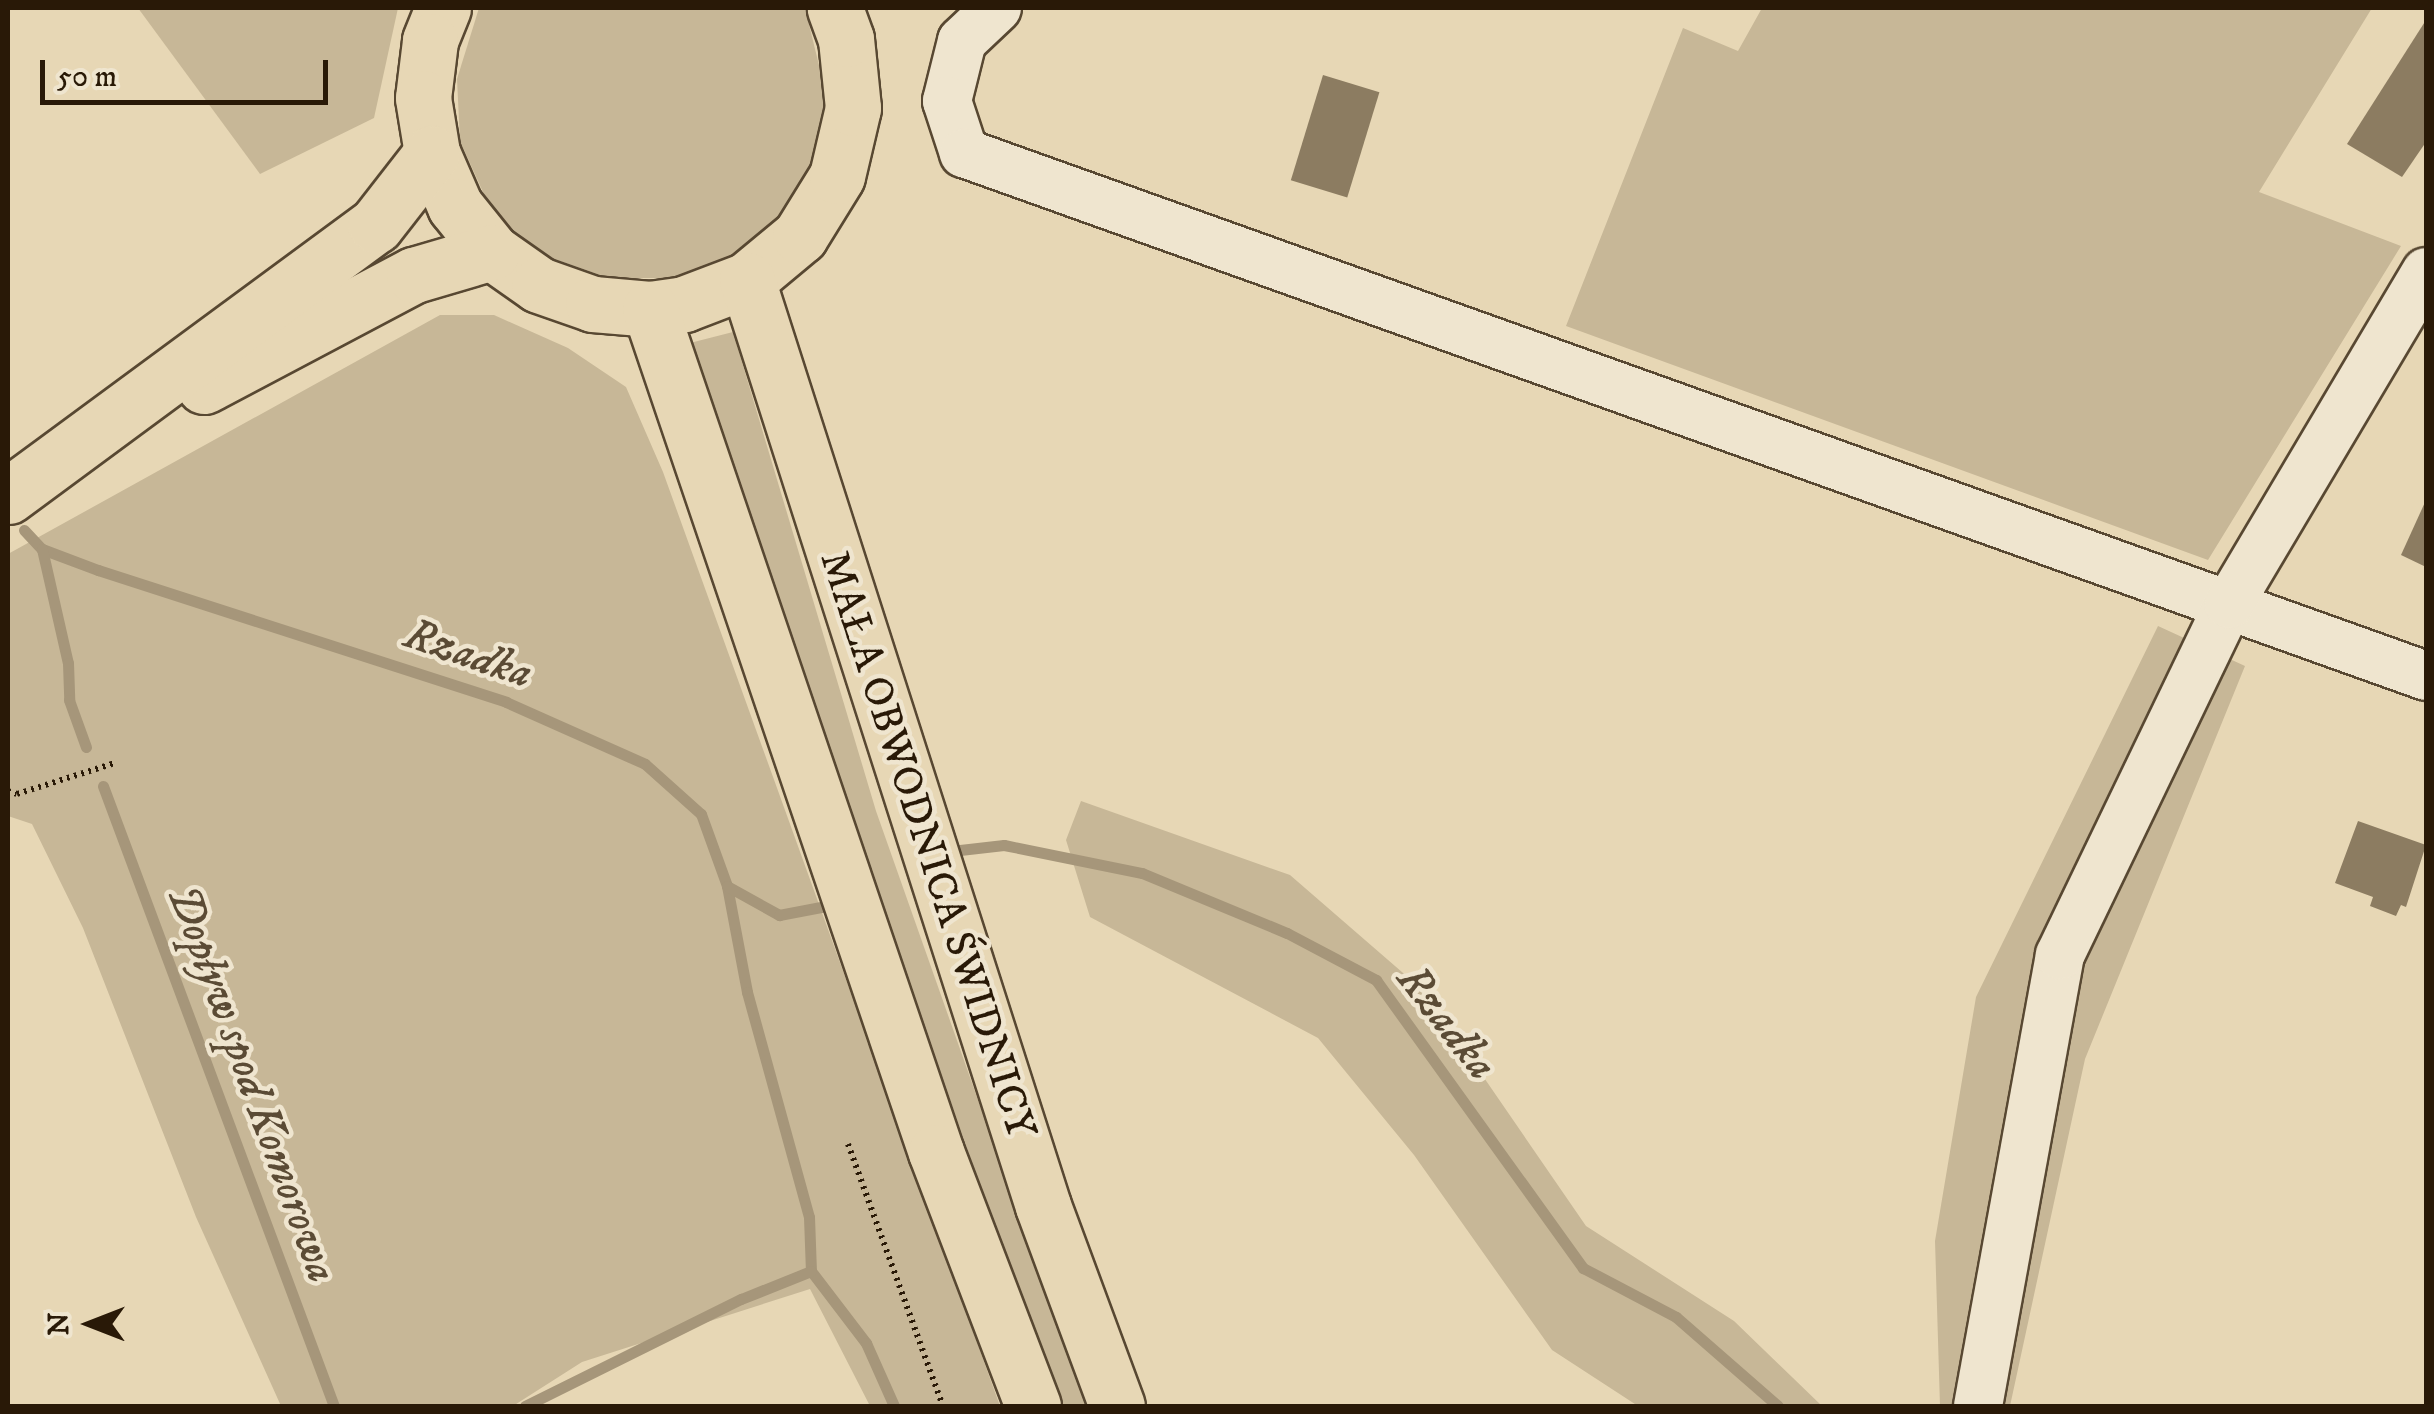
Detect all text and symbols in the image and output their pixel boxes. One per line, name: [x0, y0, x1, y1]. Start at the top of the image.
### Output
scale bar: [45, 40, 332, 102]
text: 50 m: [57, 59, 117, 96]
street label: MAŁA OBWODNICA ŚWIDNICY: [808, 545, 1046, 1145]
water label: Rzadka: [397, 608, 539, 702]
water label: Dopływ spod Komorowa: [154, 878, 348, 1290]
water label: Rzadka: [1384, 954, 1508, 1092]
north arrow: [40, 1274, 140, 1374]
text: N: [42, 1313, 77, 1336]

